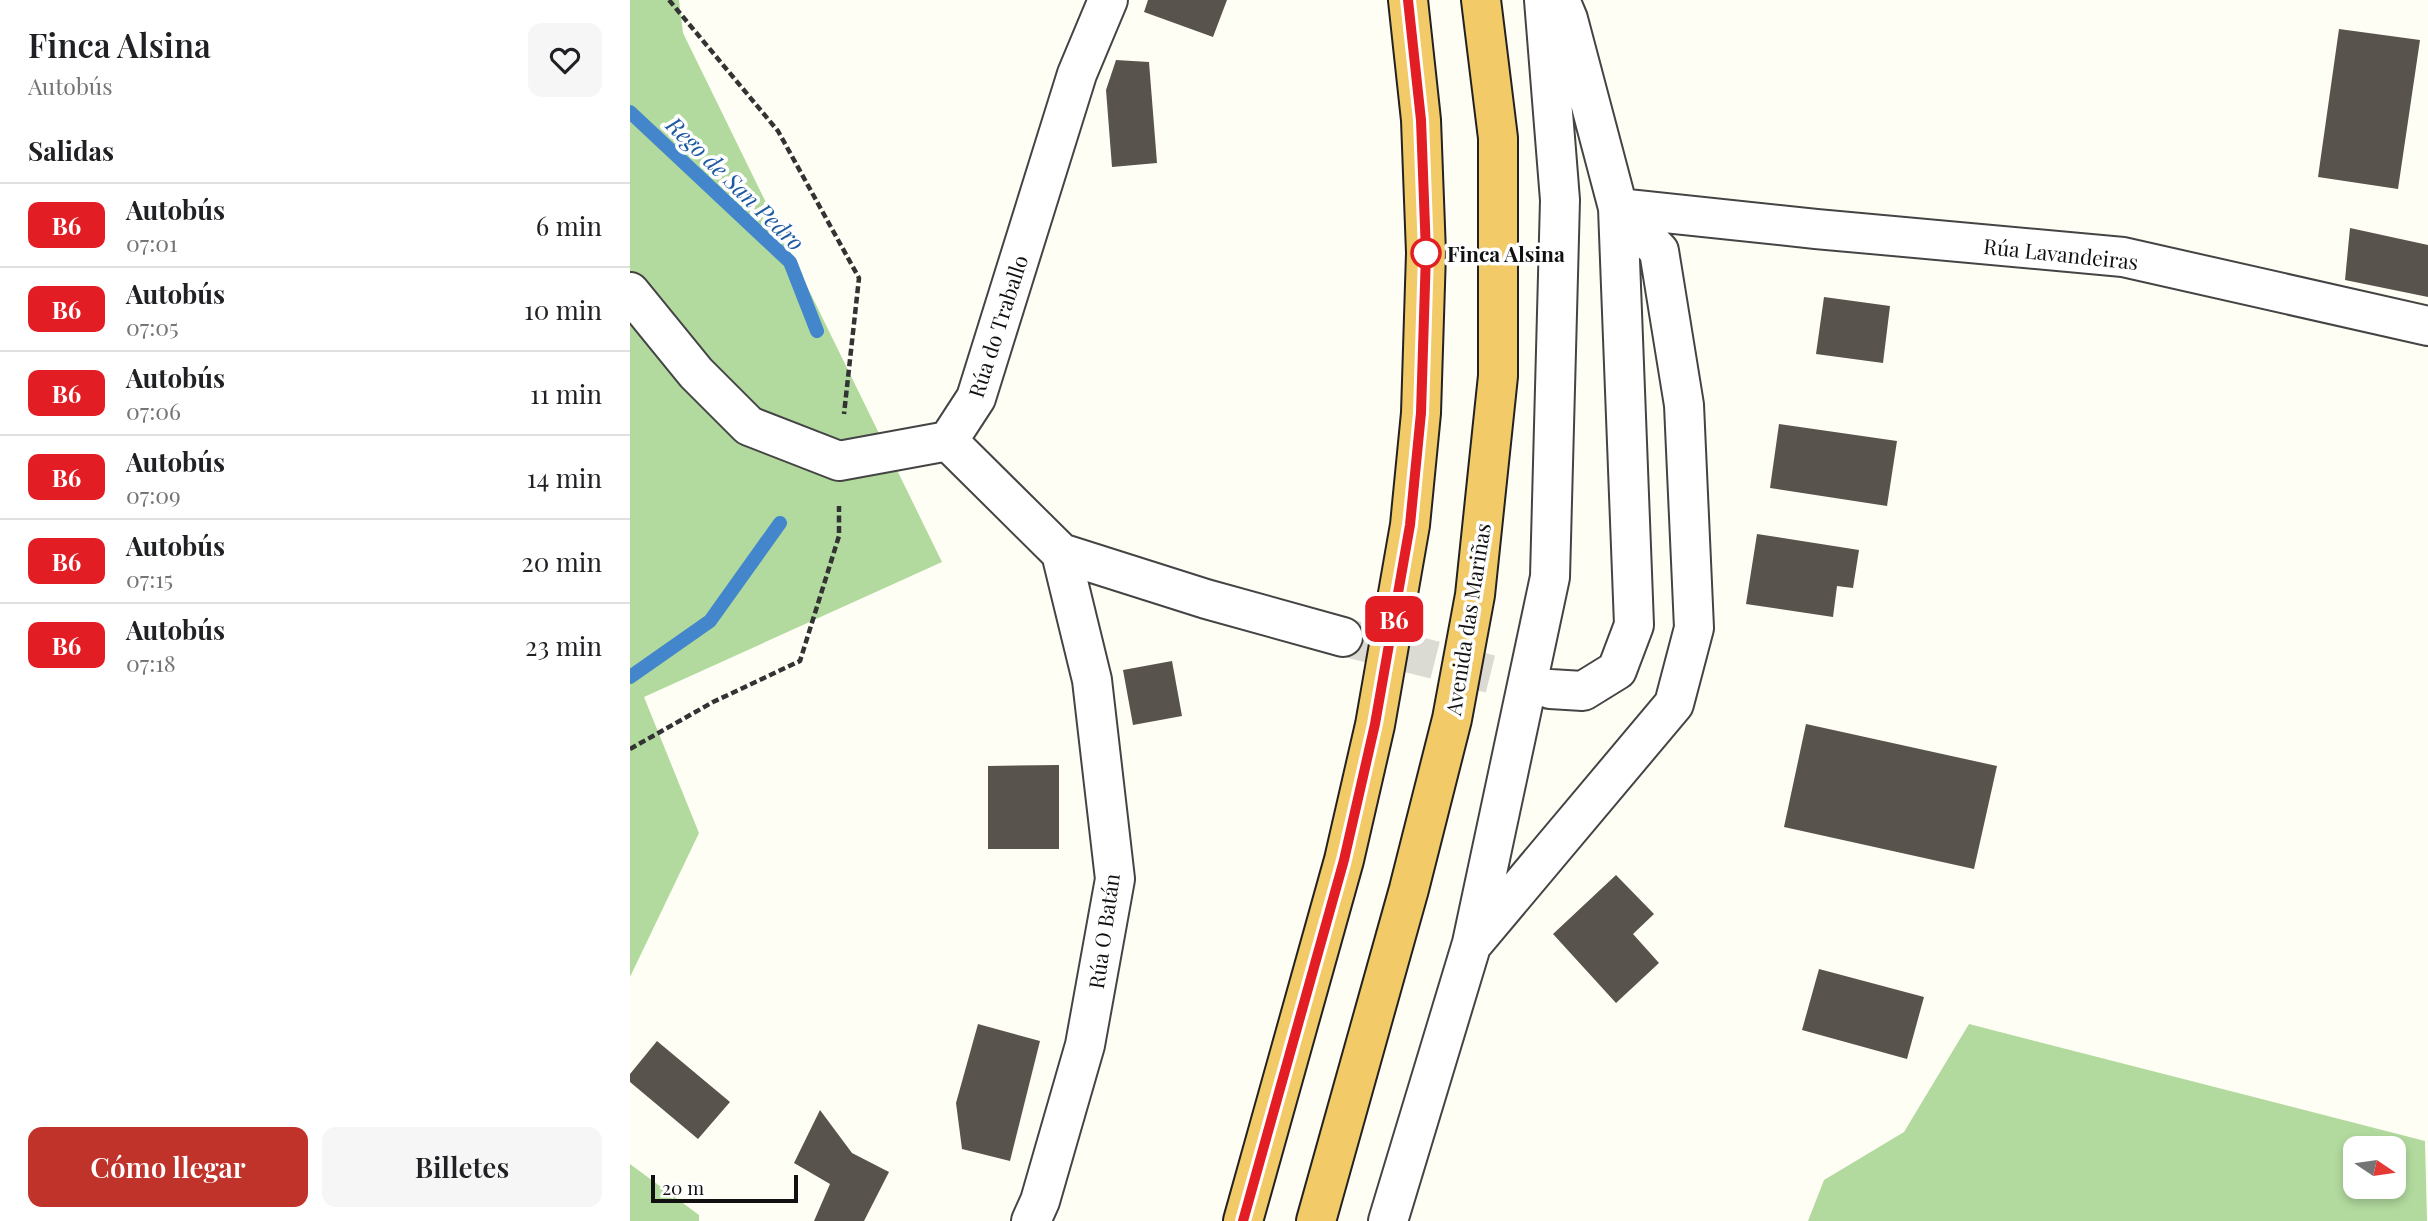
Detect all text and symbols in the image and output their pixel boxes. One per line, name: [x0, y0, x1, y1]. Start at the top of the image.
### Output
text: Finca Alsina: [28, 22, 211, 66]
button: heart: [528, 23, 602, 97]
text: Autobús: [28, 70, 113, 101]
water label: Rego de San Pedro: [659, 108, 812, 257]
text: Salidas: [28, 133, 114, 168]
text: Autobús: [126, 192, 225, 227]
text: 6 min: [536, 208, 602, 243]
text: B6: [52, 209, 81, 241]
text: 07:01: [126, 227, 178, 258]
street label: Rúa Lavandeiras: [1982, 231, 2140, 275]
marker: Finca Alsina: [1411, 238, 1441, 268]
place label: Finca Alsina: [1447, 239, 1565, 267]
street label: Rúa do Traballo: [961, 251, 1033, 401]
text: Autobús: [126, 276, 225, 311]
text: 10 min: [524, 292, 602, 327]
text: B6: [52, 293, 81, 325]
text: 07:05: [126, 311, 179, 342]
text: Autobús: [126, 360, 225, 395]
text: 11 min: [530, 376, 602, 411]
text: B6: [52, 377, 81, 409]
text: 07:06: [126, 395, 181, 426]
text: Autobús: [126, 444, 225, 479]
text: 14 min: [527, 460, 602, 495]
text: B6: [52, 461, 81, 493]
text: 07:09: [126, 479, 181, 510]
street label: Avenida das Mariñas: [1438, 521, 1496, 718]
text: Autobús: [126, 528, 225, 563]
text: 20 min: [521, 544, 602, 579]
text: B6: [52, 545, 81, 577]
text: 07:15: [126, 563, 173, 594]
line badge: B6: [1362, 596, 1426, 642]
text: B6: [1379, 603, 1409, 635]
text: Autobús: [126, 612, 225, 647]
text: 23 min: [525, 628, 602, 663]
text: B6: [52, 629, 81, 661]
text: 07:18: [126, 647, 176, 678]
street label: Rúa O Batán: [1081, 871, 1125, 990]
button: Cómo llegar: [28, 1127, 308, 1207]
button: Billetes: [322, 1127, 602, 1207]
north arrow: [2343, 1136, 2406, 1199]
map controls: [2343, 1136, 2406, 1199]
scale bar: [651, 1172, 798, 1204]
text: 20 m: [662, 1174, 704, 1200]

